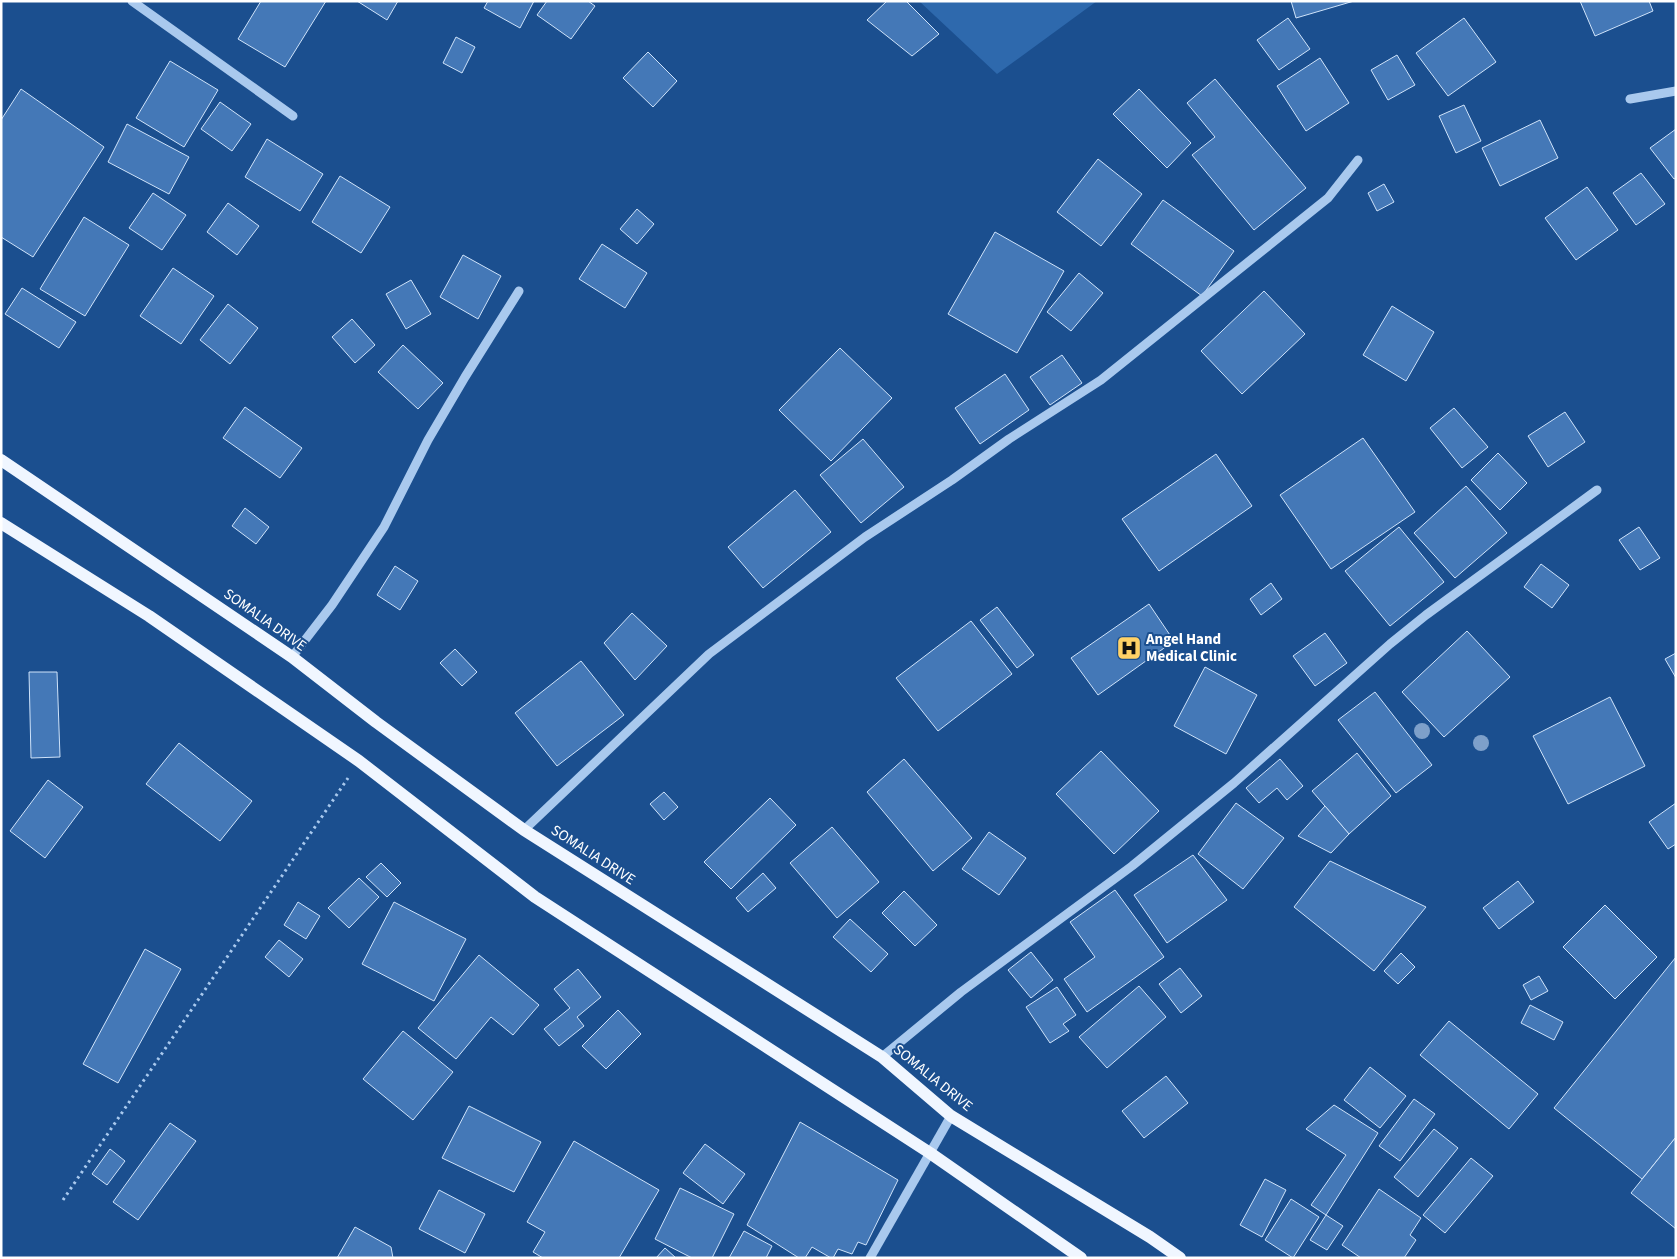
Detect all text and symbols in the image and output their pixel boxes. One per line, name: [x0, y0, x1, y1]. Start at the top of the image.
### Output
street label: SOMALIA DRIVE: [219, 584, 311, 656]
place label: Angel Hand Medical Clinic: [1145, 629, 1237, 667]
hospital icon: Angel Hand Medical Clinic: [1116, 635, 1142, 661]
street label: SOMALIA DRIVE: [547, 820, 639, 890]
street label: SOMALIA DRIVE: [889, 1039, 977, 1117]

